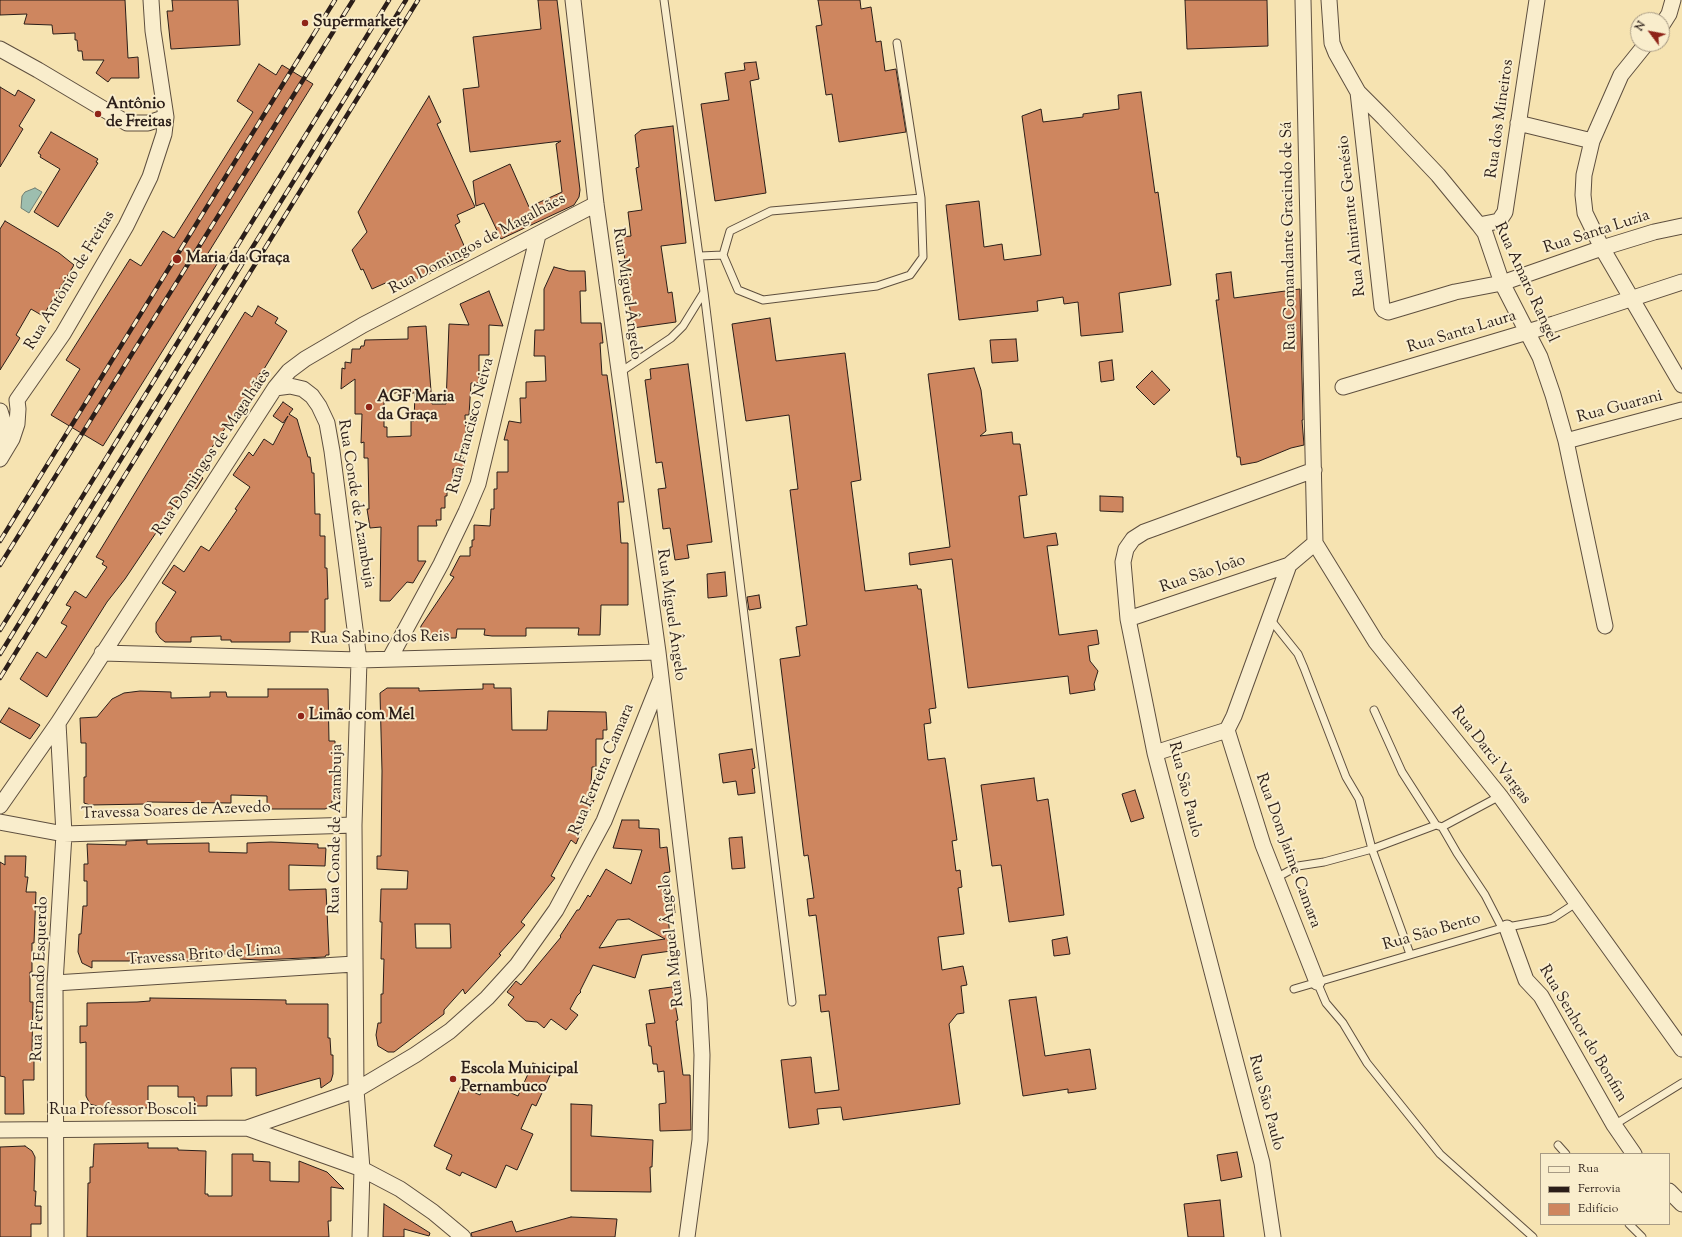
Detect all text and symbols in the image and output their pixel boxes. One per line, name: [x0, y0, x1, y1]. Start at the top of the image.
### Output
north arrow: [1630, 12, 1670, 52]
place label: Supermarket: [313, 13, 402, 33]
marker: Supermarket: [300, 18, 310, 28]
text: N: [1632, 18, 1650, 34]
street label: Rua dos Mineiros: [1483, 58, 1519, 180]
place label: Antônio de Freitas: [106, 95, 171, 133]
marker: Antônio de Freitas: [93, 109, 103, 119]
street label: Rua Comandante Gracindo de Sá: [1278, 121, 1302, 351]
street label: Rua Almirante Genésio: [1335, 134, 1371, 298]
street label: Rua Domingos de Magalhães: [386, 190, 570, 300]
street label: Rua Santa Luzia: [1542, 207, 1652, 259]
street label: Rua Antônio de Freitas: [22, 208, 120, 354]
street label: Rua Amaro Rangel: [1489, 220, 1561, 346]
street label: Rua Miguel Ângelo: [607, 227, 645, 361]
place label: Maria da Graça: [186, 249, 290, 269]
marker: Maria da Graça: [171, 253, 183, 265]
street label: Rua Santa Laura: [1405, 307, 1519, 359]
street label: Rua Francisco Neiva: [445, 356, 499, 496]
street label: Rua Domingos de Magalhães: [150, 366, 276, 540]
street label: Rua Guarani: [1575, 387, 1665, 429]
place label: AGF Maria da Graça: [377, 388, 454, 426]
marker: AGF Maria da Graça: [364, 402, 374, 412]
street label: Rua Conde de Azambuja: [332, 418, 378, 590]
street label: Rua Miguel Ângelo: [651, 548, 689, 682]
street label: Rua São João: [1158, 551, 1248, 599]
street label: Rua Sabino dos Reis: [310, 628, 450, 650]
street label: Rua Ferreira Camara: [566, 701, 640, 839]
street label: Rua Darci Vargas: [1446, 703, 1534, 809]
place label: Limão com Mel: [309, 706, 415, 726]
marker: Limão com Mel: [296, 711, 306, 721]
street label: Rua São Paulo: [1163, 740, 1205, 840]
street label: Rua Conde de Azambuja: [326, 744, 348, 914]
street label: Rua Dom Jaime Camara: [1250, 771, 1324, 931]
street label: Travessa Soares de Azevedo: [81, 799, 271, 825]
street label: Rua Miguel Ângelo: [657, 874, 689, 1008]
street label: Rua Fernando Esquerdo: [29, 896, 53, 1062]
street label: Rua São Bento: [1381, 910, 1483, 956]
street label: Travessa Brito de Lima: [126, 941, 282, 971]
street label: Rua Senhor do Bonfim: [1534, 962, 1630, 1106]
street label: Rua São Paulo: [1243, 1053, 1287, 1153]
place label: Escola Municipal Pernambuco: [461, 1060, 578, 1098]
marker: Escola Municipal Pernambuco: [448, 1074, 458, 1084]
street label: Rua Professor Boscoli: [49, 1101, 197, 1121]
legend: [1540, 1153, 1670, 1225]
text: Rua: [1578, 1160, 1599, 1178]
text: Ferrovia: [1578, 1180, 1621, 1198]
text: Edifício: [1578, 1200, 1618, 1218]

